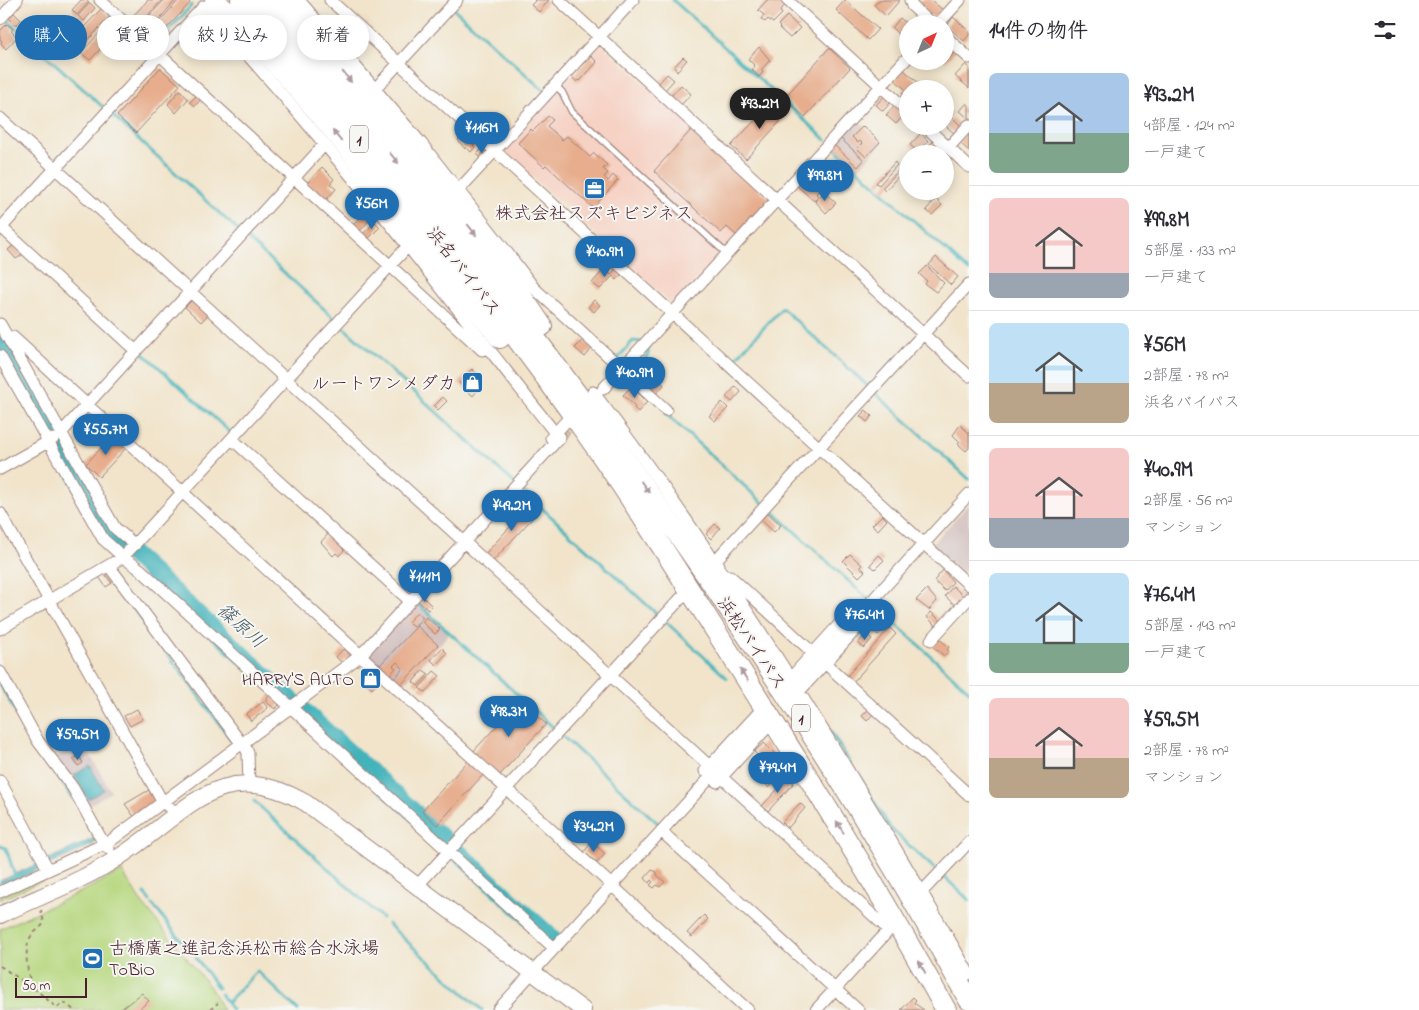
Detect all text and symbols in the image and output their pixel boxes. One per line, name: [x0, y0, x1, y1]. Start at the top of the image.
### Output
chip: 購入: [15, 15, 87, 60]
chip: 賃貸: [97, 15, 169, 60]
chip: 絞り込み: [179, 15, 287, 60]
chip: 新着: [297, 15, 369, 60]
north arrow: [899, 15, 954, 70]
map controls: [899, 15, 954, 200]
icon: filters: [1371, 16, 1399, 44]
text: 14件の物件: [989, 17, 1088, 47]
one-way arrow: [342, 70, 353, 83]
button: +: [899, 80, 954, 135]
text: ¥93.2M: [1144, 81, 1195, 111]
pin: ¥93.2M: [719, 88, 801, 130]
text: ¥93.2M: [741, 92, 779, 116]
icon: home: [1029, 93, 1089, 153]
pin: ¥116M: [447, 112, 517, 154]
text: 4部屋 · 124 m²: [1144, 114, 1235, 138]
text: ¥116M: [465, 116, 499, 140]
road number: 1: [350, 126, 368, 152]
one-way arrow: [332, 130, 343, 143]
text: 一戸建て: [1144, 141, 1208, 165]
button: −: [899, 145, 954, 200]
one-way arrow: [389, 151, 400, 164]
pin: ¥99.8M: [784, 160, 866, 202]
text: ¥99.8M: [808, 164, 842, 188]
office icon: 株式会社スズキビジネス: [582, 176, 606, 200]
pin: ¥56M: [342, 188, 402, 230]
text: ¥56M: [356, 192, 388, 216]
place label: 株式会社スズキビジネス: [495, 202, 693, 228]
text: ¥99.8M: [1144, 206, 1190, 236]
icon: home: [1029, 218, 1089, 278]
street label: 浜名バイパス: [419, 222, 506, 323]
one-way arrow: [466, 223, 477, 236]
pin: ¥40.9M: [564, 236, 646, 278]
text: 5部屋 · 133 m²: [1144, 239, 1236, 263]
text: ¥40.9M: [586, 240, 624, 264]
text: 一戸建て: [1144, 266, 1208, 290]
text: ¥56M: [1144, 331, 1186, 361]
icon: home: [1029, 343, 1089, 403]
pin: ¥40.9M: [594, 356, 676, 399]
text: ¥40.9M: [616, 361, 654, 385]
text: 2部屋 · 78 m²: [1144, 364, 1229, 388]
shop icon: ルートワンメダカ: [460, 371, 484, 395]
place label: ルートワンメダカ: [311, 372, 456, 398]
text: 浜名バイパス: [1144, 391, 1240, 415]
pin: ¥55.7M: [65, 414, 147, 456]
text: ¥55.7M: [84, 418, 128, 442]
text: ¥40.9M: [1144, 456, 1193, 486]
icon: home: [1029, 468, 1089, 528]
one-way arrow: [639, 480, 650, 493]
text: 2部屋 · 56 m²: [1144, 489, 1233, 513]
pin: ¥49.2M: [471, 490, 553, 532]
text: ¥49.2M: [493, 494, 531, 518]
text: マンション: [1144, 516, 1223, 540]
pin: ¥111M: [390, 560, 460, 603]
text: ¥111M: [409, 565, 441, 589]
text: ¥76.4M: [1144, 581, 1196, 611]
street label: 浜松バイパス: [709, 592, 791, 696]
icon: home: [1029, 593, 1089, 653]
water label: 篠原川: [210, 598, 271, 656]
pin: ¥76.4M: [824, 598, 906, 641]
text: ¥76.4M: [845, 603, 885, 627]
text: 5部屋 · 143 m²: [1144, 614, 1236, 638]
text: 一戸建て: [1144, 641, 1208, 665]
shop icon: HARRY'S AUTO: [358, 667, 382, 691]
place label: HARRY'S AUTO: [242, 668, 354, 694]
one-way arrow: [739, 668, 748, 682]
pin: ¥98.3M: [468, 696, 550, 738]
text: ¥98.3M: [491, 700, 527, 724]
road number: 1: [792, 704, 810, 731]
text: ¥59.5M: [1144, 706, 1200, 736]
pin: ¥59.5M: [37, 718, 119, 761]
icon: home: [1029, 718, 1089, 778]
text: ¥59.5M: [57, 723, 99, 747]
text: 2部屋 · 78 m²: [1144, 739, 1229, 763]
pin: ¥79.4M: [737, 752, 819, 794]
text: ¥79.4M: [759, 756, 797, 780]
text: マンション: [1144, 766, 1223, 790]
pin: ¥34.2M: [553, 810, 635, 853]
text: ¥34.2M: [574, 815, 614, 839]
one-way arrow: [835, 821, 844, 834]
place label: 古橋廣之進記念浜松市総合水泳場 ToBiO: [109, 937, 379, 984]
sports icon: 古橋廣之進記念浜松市総合水泳場 ToBiO: [81, 946, 105, 970]
one-way arrow: [918, 960, 926, 975]
scale bar: [15, 975, 88, 998]
text: 50 m: [22, 976, 50, 997]

